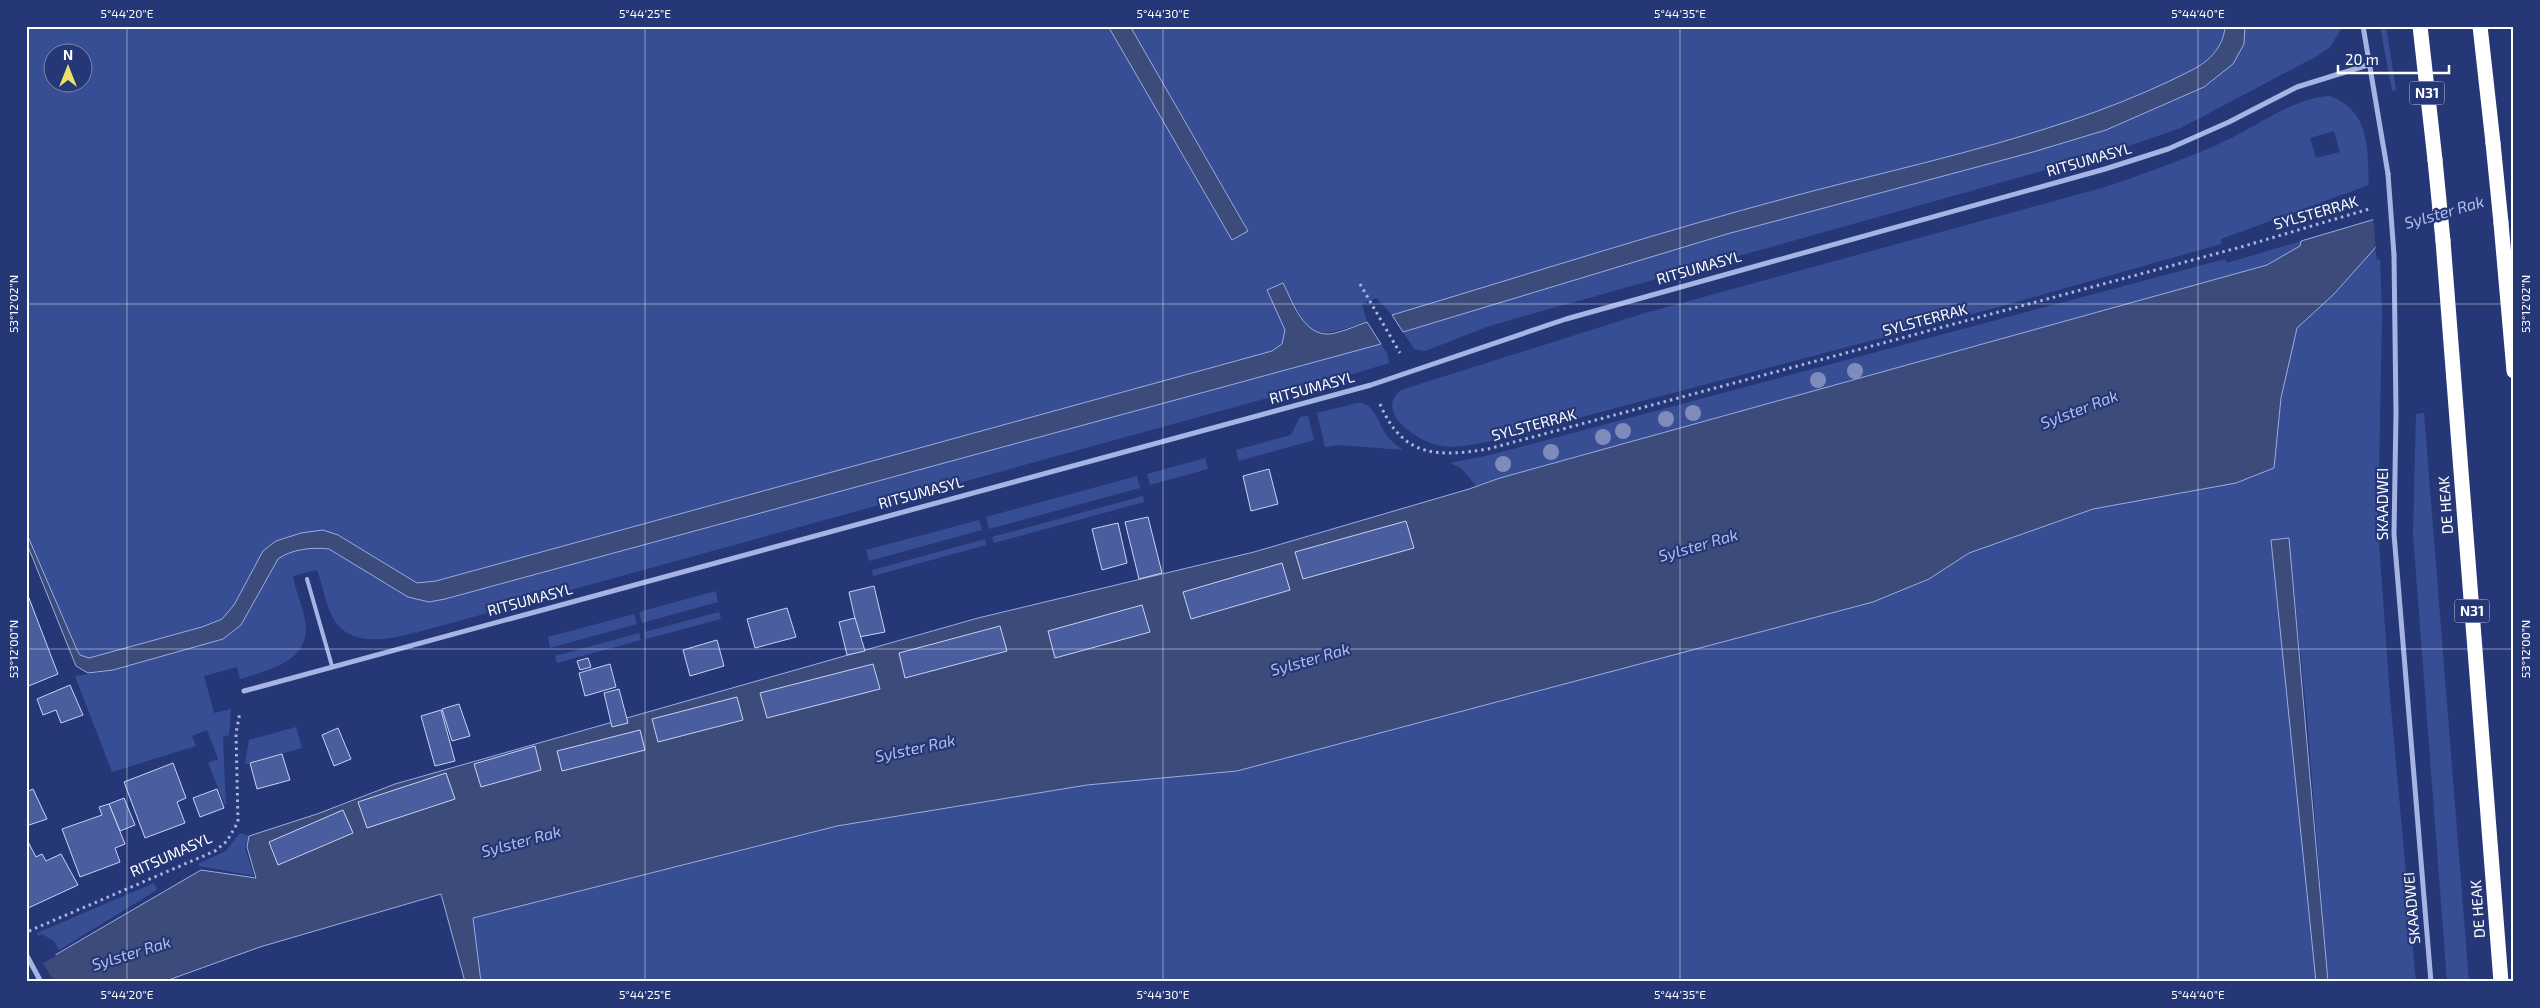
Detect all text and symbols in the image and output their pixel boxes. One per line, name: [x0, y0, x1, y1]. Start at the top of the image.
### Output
text: 5°44'20"E: [101, 6, 154, 20]
text: 5°44'25"E: [619, 6, 671, 20]
text: 5°44'30"E: [1137, 6, 1190, 20]
text: 5°44'35"E: [1654, 6, 1706, 20]
text: 5°44'40"E: [2171, 6, 2225, 20]
north arrow: [42, 42, 92, 92]
scale bar: [2338, 42, 2449, 74]
text: N: [63, 46, 73, 63]
text: 20 m: [2345, 50, 2379, 68]
road number: N31: [2410, 82, 2444, 105]
street label: RITSUMASYL: [2044, 138, 2133, 180]
street label: SYLSTERRAK: [2271, 191, 2360, 233]
water label: Sylster Rak: [2402, 191, 2486, 233]
street label: RITSUMASYL: [1654, 246, 1743, 288]
text: 53°12'02"N: [6, 275, 20, 333]
text: 53°12'02"N: [2518, 275, 2532, 333]
street label: SYLSTERRAK: [1880, 299, 1969, 339]
street label: RITSUMASYL: [1267, 367, 1357, 407]
water label: Sylster Rak: [2037, 385, 2121, 433]
street label: SYLSTERRAK: [1489, 404, 1578, 444]
street label: SKAADWEI: [2373, 468, 2391, 540]
street label: RITSUMASYL: [876, 472, 966, 512]
street label: DE HEAK: [2434, 475, 2456, 535]
water label: Sylster Rak: [1656, 524, 1740, 566]
street label: RITSUMASYL: [485, 579, 575, 619]
road number: N31: [2454, 600, 2490, 622]
text: 53°12'00"N: [6, 620, 20, 678]
text: 53°12'00"N: [2518, 620, 2532, 678]
water label: Sylster Rak: [1268, 638, 1352, 680]
water label: Sylster Rak: [873, 730, 957, 766]
water label: Sylster Rak: [479, 821, 563, 861]
street label: RITSUMASYL: [127, 828, 214, 880]
street label: SKAADWEI: [2399, 871, 2423, 945]
street label: DE HEAK: [2466, 879, 2488, 939]
water label: Sylster Rak: [89, 931, 173, 975]
text: 5°44'20"E: [101, 987, 154, 1001]
text: 5°44'25"E: [619, 987, 671, 1001]
text: 5°44'30"E: [1137, 987, 1190, 1001]
text: 5°44'35"E: [1654, 987, 1706, 1001]
text: 5°44'40"E: [2171, 987, 2225, 1001]

